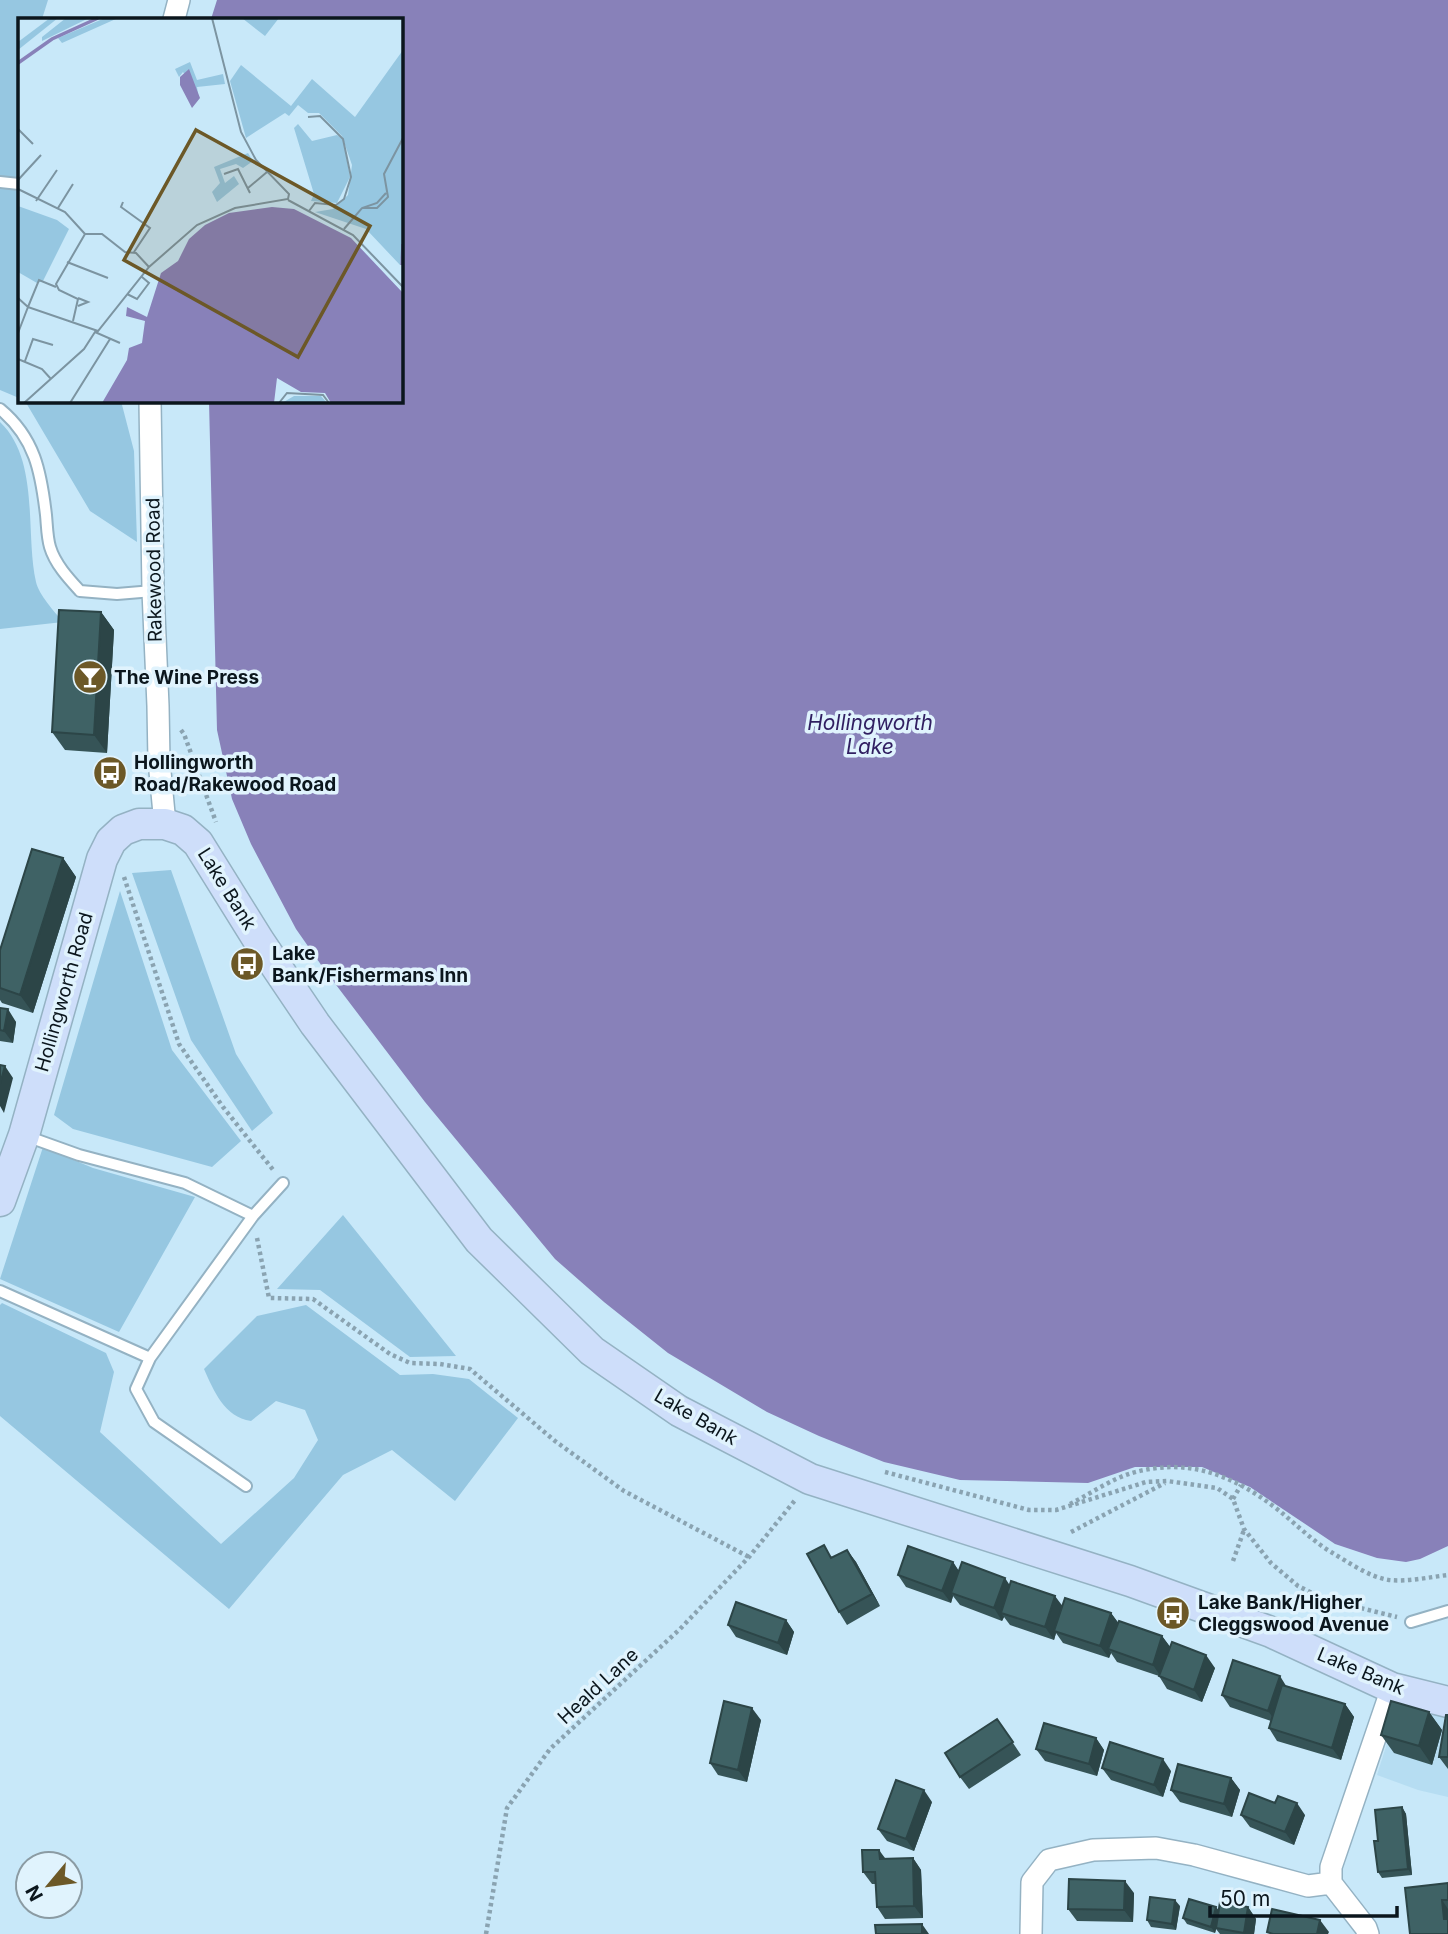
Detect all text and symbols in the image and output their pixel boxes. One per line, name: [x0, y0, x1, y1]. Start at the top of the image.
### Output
inset map: [18, 18, 402, 402]
street label: Rakewood Road: [141, 498, 167, 642]
bar icon: The Wine Press: [71, 658, 109, 696]
place label: The Wine Press: [114, 666, 259, 689]
water label: Hollingworth Lake: [807, 710, 933, 759]
place label: Hollingworth Road/Rakewood Road: [134, 751, 336, 796]
bus stop icon: Hollingworth Road/Rakewood Road: [91, 754, 129, 792]
street label: Lake Bank: [193, 844, 262, 935]
street label: Hollingworth Road: [30, 910, 98, 1074]
place label: Lake Bank/Fishermans Inn: [272, 942, 468, 987]
bus stop icon: Lake Bank/Fishermans Inn: [228, 945, 266, 983]
street label: Lake Bank: [650, 1384, 742, 1450]
place label: Lake Bank/Higher Cleggswood Avenue: [1198, 1591, 1389, 1636]
bus stop icon: Lake Bank/Higher Cleggswood Avenue: [1154, 1594, 1192, 1632]
street label: Lake Bank: [1314, 1642, 1409, 1700]
street label: Heald Lane: [553, 1643, 643, 1729]
north arrow: [14, 1850, 84, 1920]
scale bar: [1210, 1874, 1397, 1918]
text: N: [21, 1881, 48, 1905]
text: 50 m: [1220, 1886, 1270, 1911]

